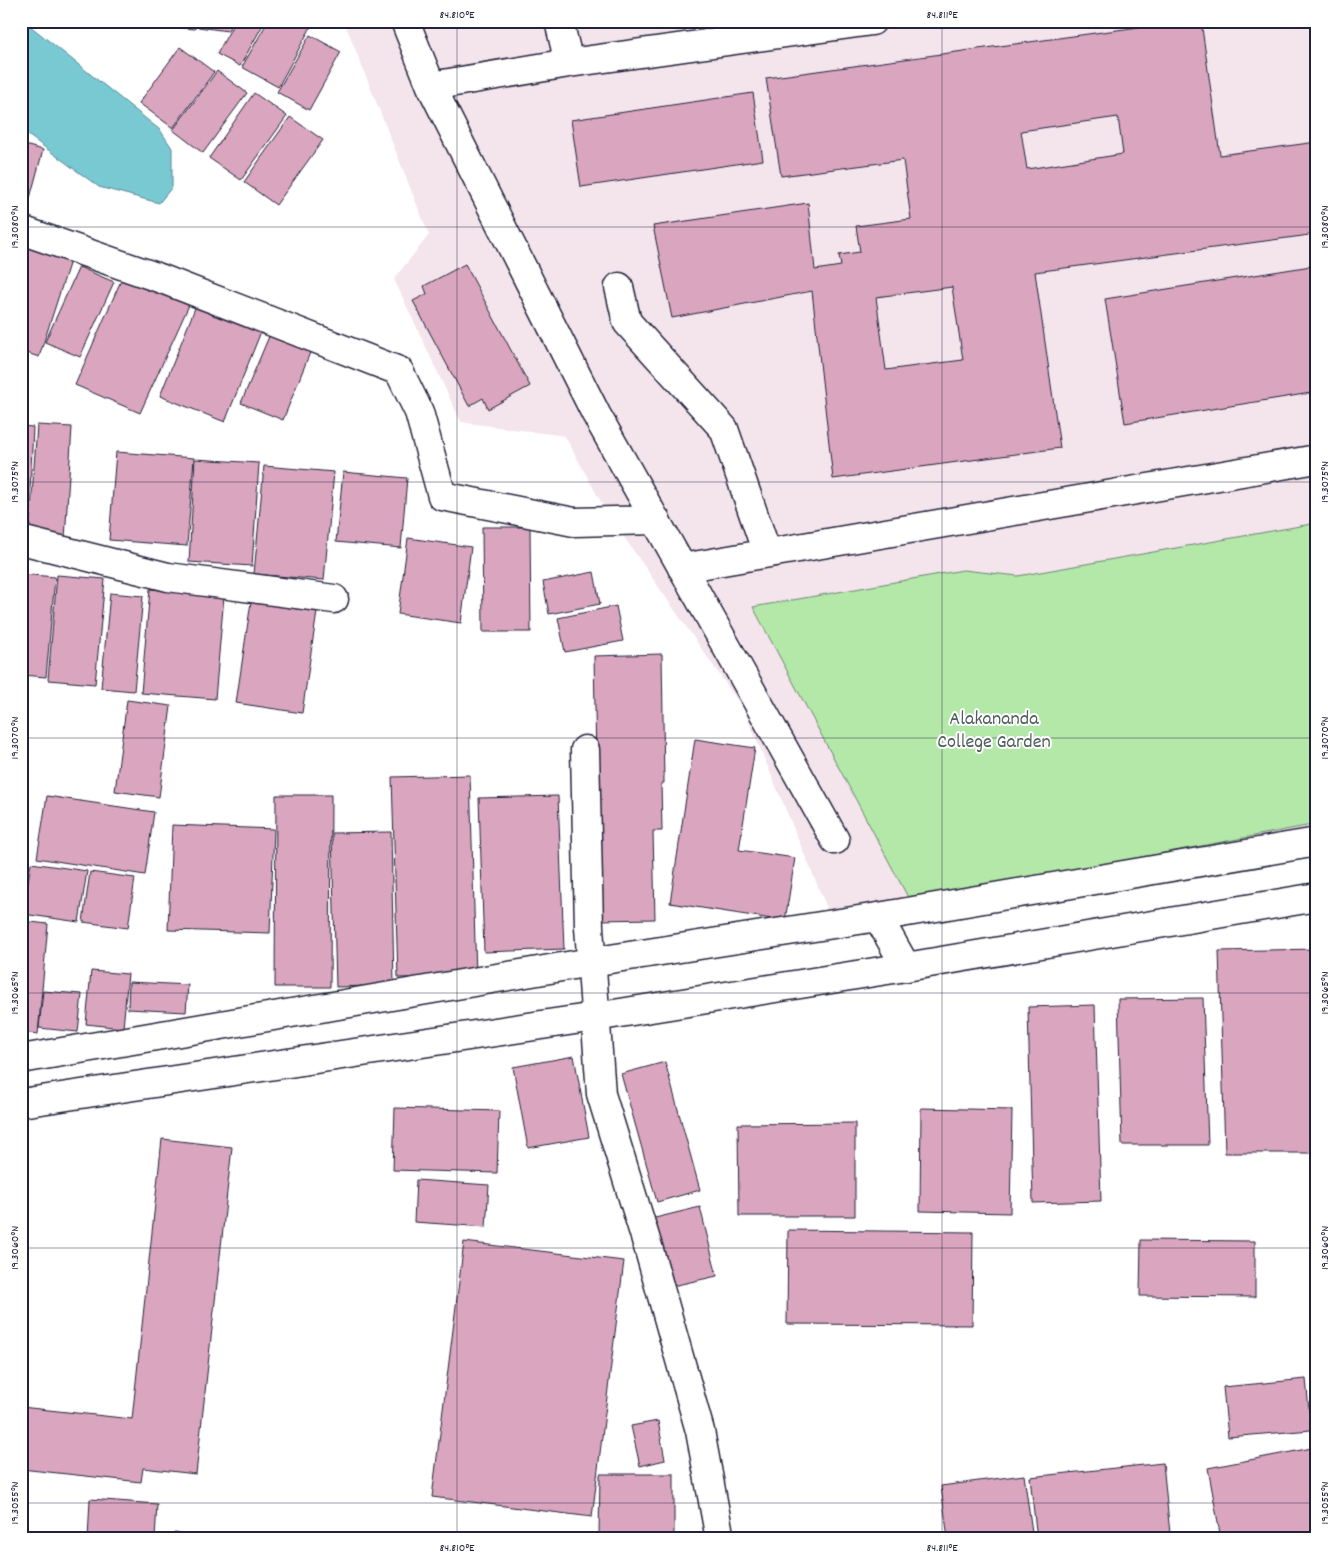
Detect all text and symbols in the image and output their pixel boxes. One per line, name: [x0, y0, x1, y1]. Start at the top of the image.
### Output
text: 84.810°E: [439, 7, 475, 24]
text: 84.811°E: [926, 7, 958, 24]
text: 19.3080°N: [7, 205, 24, 249]
text: 19.3080°N: [1317, 205, 1334, 249]
text: 19.3075°N: [7, 461, 24, 503]
text: 19.3075°N: [1317, 461, 1334, 503]
park label: Alakananda College Garden: [937, 706, 1051, 757]
text: 19.3070°N: [7, 716, 24, 759]
text: 19.3070°N: [1317, 716, 1334, 759]
text: 19.3065°N: [7, 971, 24, 1015]
text: 19.3065°N: [1317, 971, 1334, 1015]
text: 19.3060°N: [7, 1226, 24, 1270]
text: 19.3060°N: [1317, 1226, 1334, 1270]
text: 19.3055°N: [7, 1481, 24, 1524]
text: 19.3055°N: [1317, 1481, 1334, 1524]
text: 84.810°E: [439, 1540, 475, 1557]
text: 84.811°E: [926, 1540, 958, 1557]

